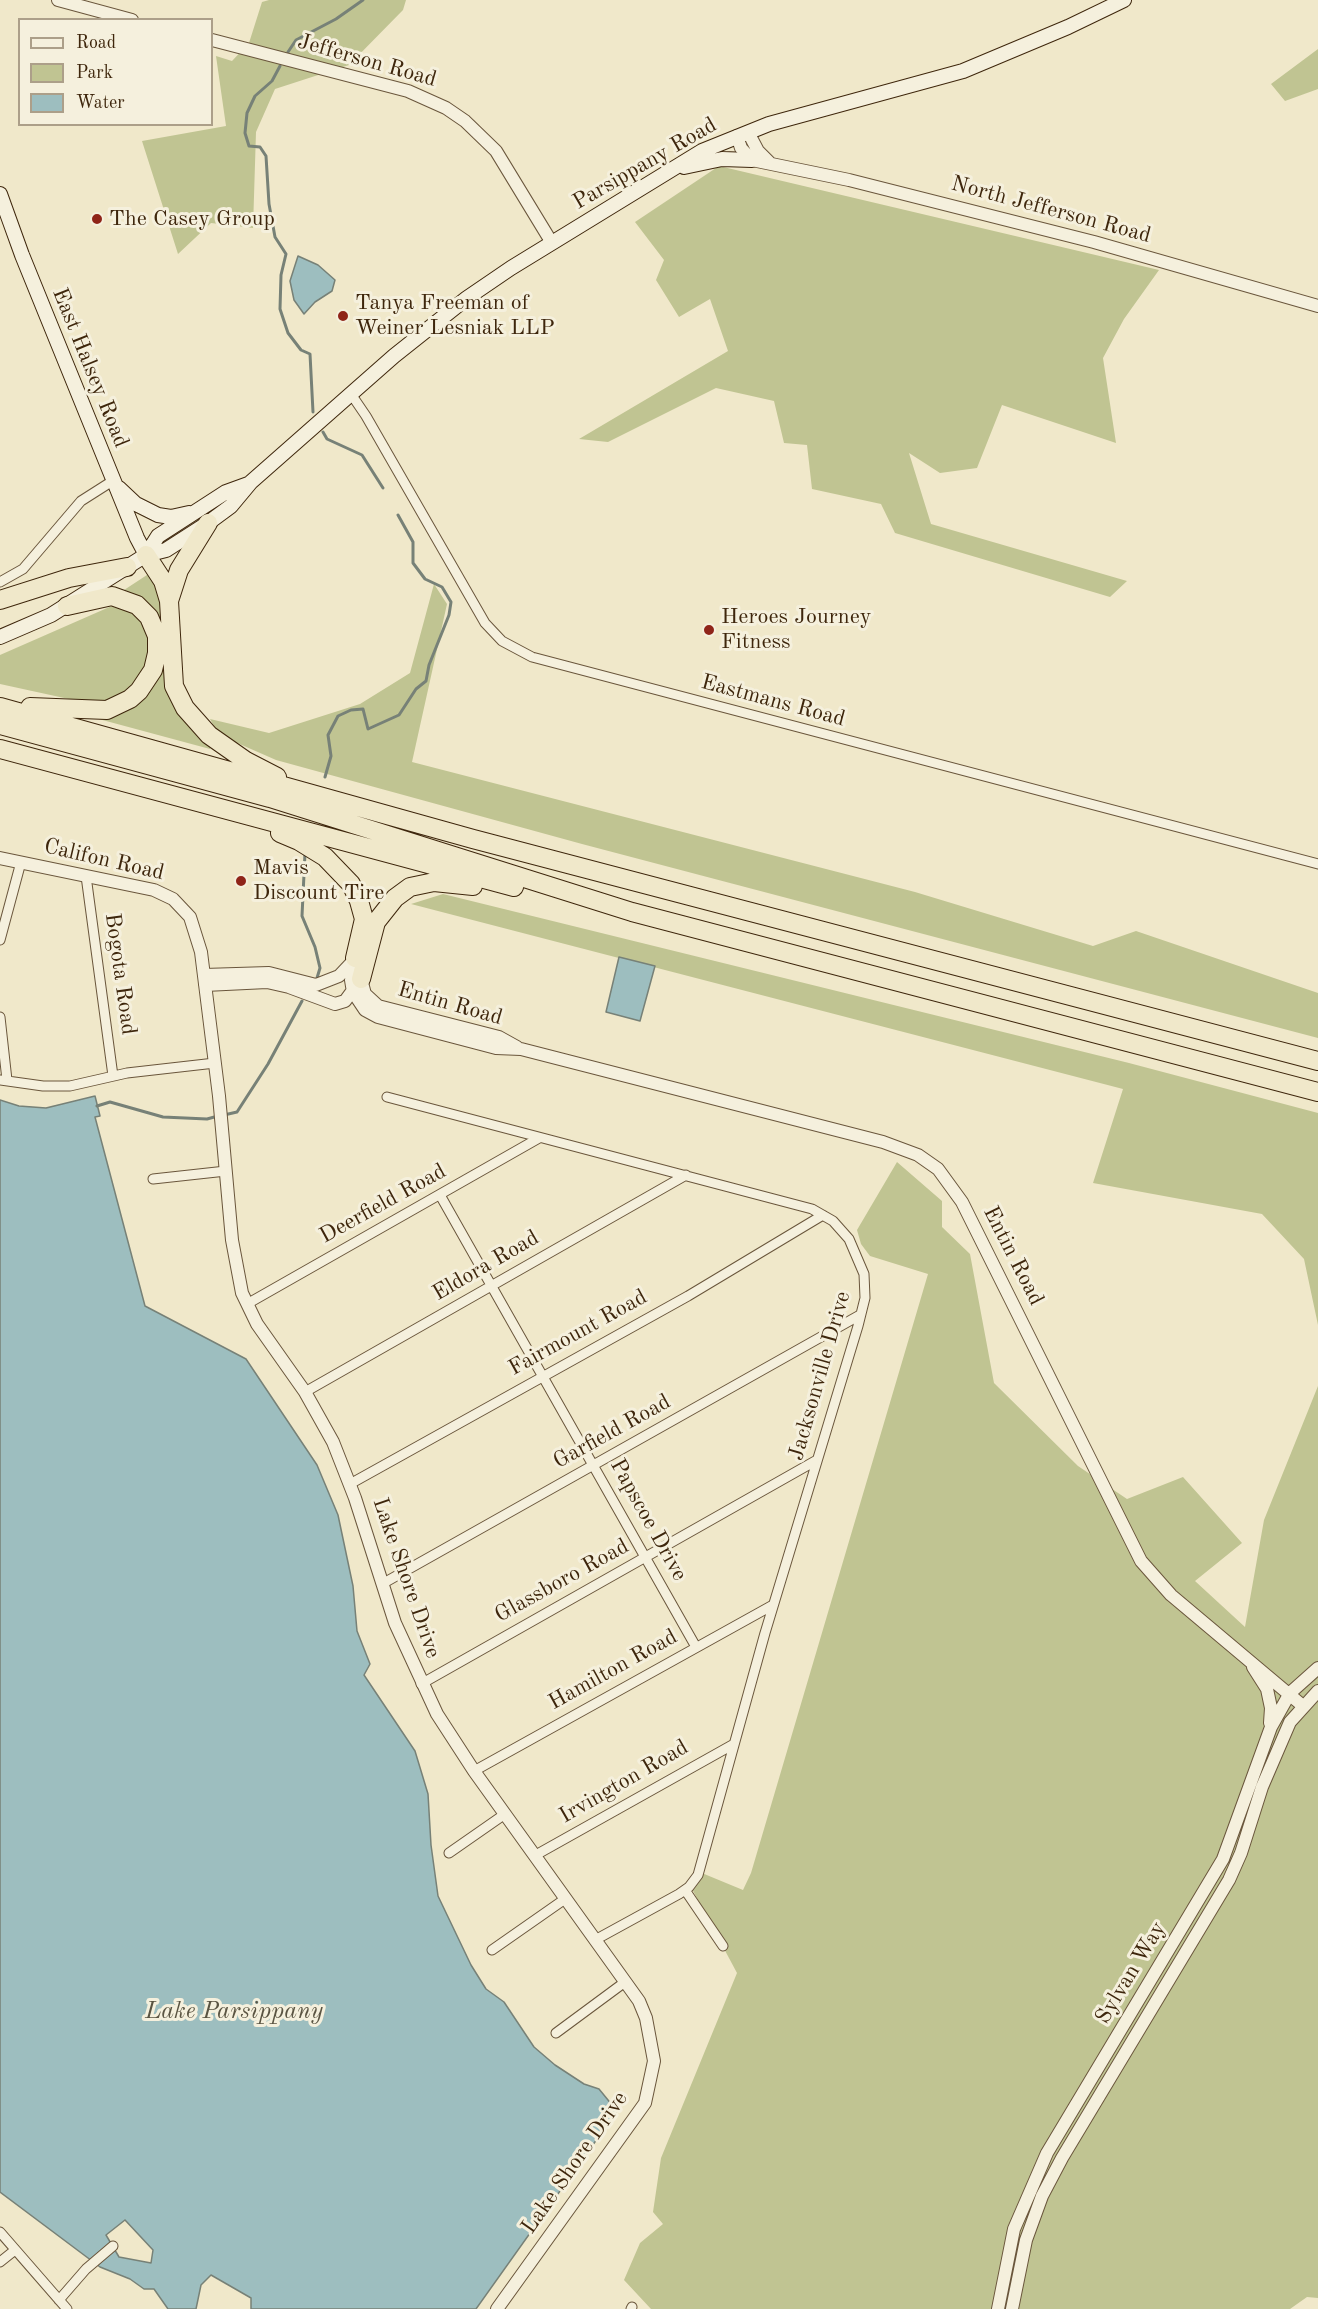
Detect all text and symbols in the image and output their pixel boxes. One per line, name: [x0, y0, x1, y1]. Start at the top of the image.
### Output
legend: [18, 18, 213, 126]
street label: Jefferson Road: [295, 29, 439, 93]
text: Road: [76, 34, 116, 52]
text: Park: [76, 64, 113, 82]
text: Water: [76, 94, 125, 112]
street label: Parsippany Road: [568, 112, 722, 216]
street label: North Jefferson Road: [948, 171, 1154, 249]
place label: The Casey Group: [109, 206, 275, 232]
marker: The Casey Group: [90, 212, 104, 226]
street label: East Halsey Road: [46, 284, 134, 452]
place label: Tanya Freeman of Weiner Lesniak LLP: [355, 290, 555, 342]
marker: Tanya Freeman of Weiner Lesniak LLP: [336, 309, 350, 323]
place label: Heroes Journey Fitness: [721, 604, 871, 656]
marker: Heroes Journey Fitness: [702, 623, 716, 637]
street label: Eastmans Road: [698, 669, 848, 733]
street label: Califon Road: [41, 833, 167, 887]
place label: Mavis Discount Tire: [253, 855, 384, 906]
marker: Mavis Discount Tire: [234, 874, 248, 888]
street label: Bogota Road: [98, 911, 142, 1037]
street label: Entin Road: [395, 976, 505, 1032]
street label: Deerfield Road: [315, 1158, 451, 1250]
street label: Entin Road: [977, 1202, 1049, 1310]
street label: Eldora Road: [428, 1225, 544, 1307]
street label: Fairmount Road: [504, 1284, 652, 1382]
street label: Jacksonville Drive: [783, 1288, 857, 1464]
street label: Garfield Road: [549, 1389, 675, 1475]
street label: Papscoe Drive: [604, 1454, 692, 1586]
street label: Lake Shore Drive: [366, 1494, 446, 1662]
street label: Glassboro Road: [490, 1533, 634, 1629]
street label: Hamilton Road: [544, 1624, 682, 1716]
street label: Irvington Road: [555, 1734, 693, 1830]
street label: Sylvan Way: [1090, 1917, 1172, 2029]
water label: Lake Parsippany: [145, 1998, 323, 2026]
street label: Lake Shore Drive: [516, 2087, 634, 2239]

